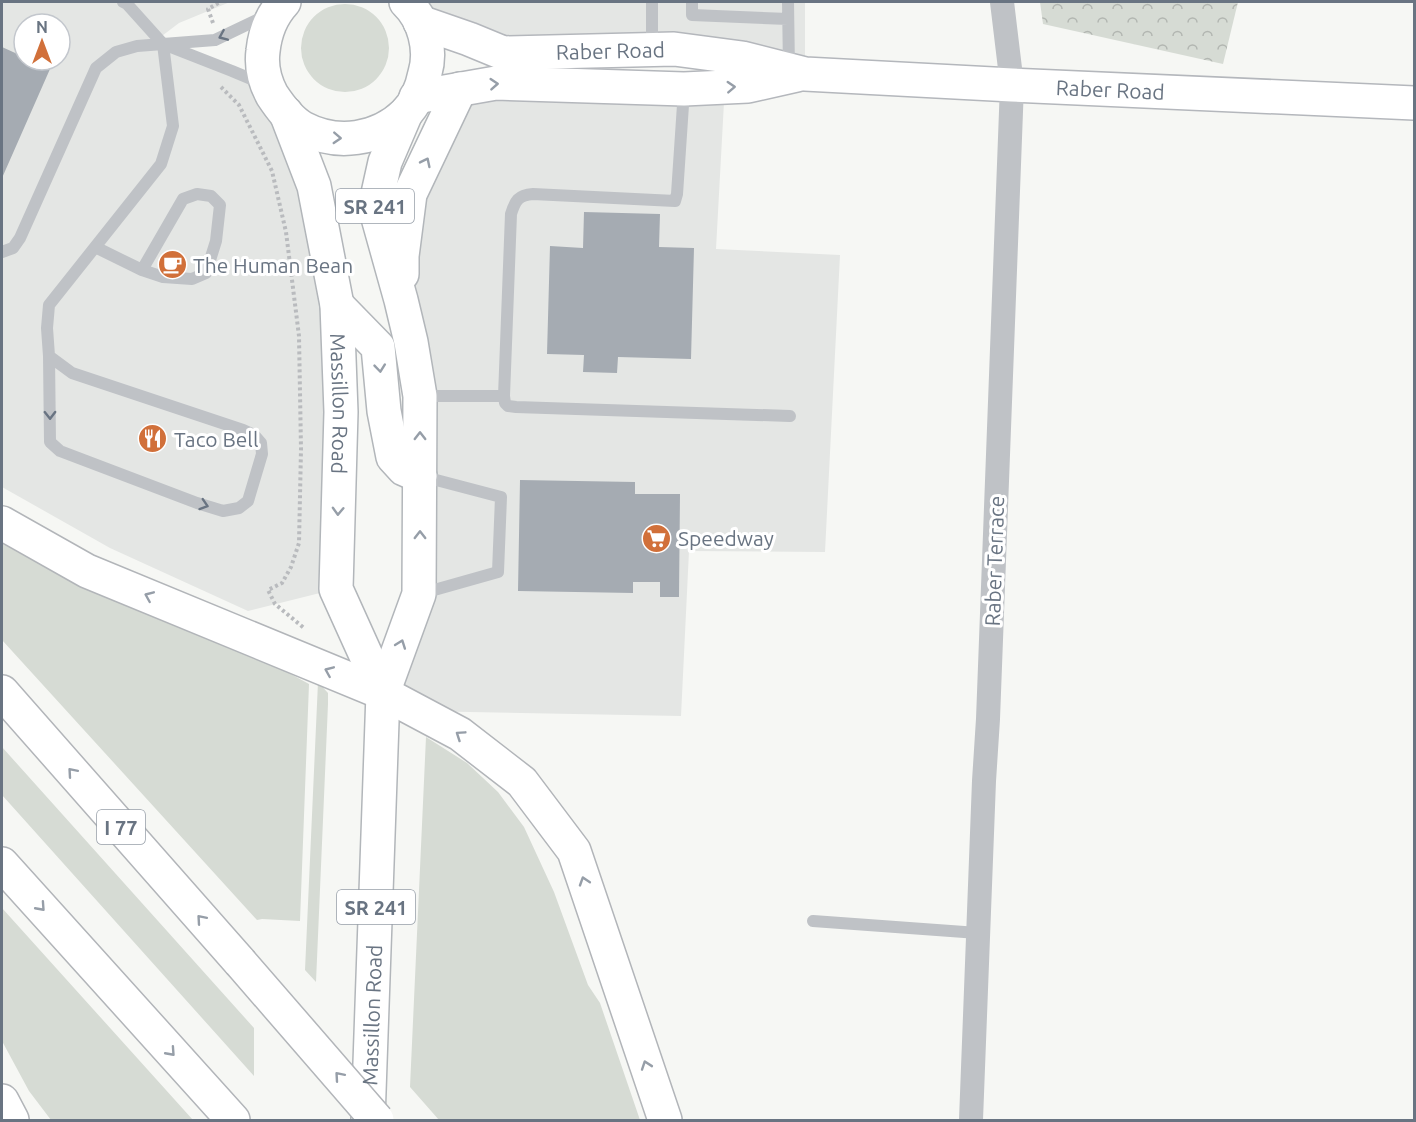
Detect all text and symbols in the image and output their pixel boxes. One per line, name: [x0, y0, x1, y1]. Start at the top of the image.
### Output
north arrow: [12, 12, 72, 72]
text: N: [36, 18, 48, 36]
one-way arrow: [218, 28, 229, 40]
street label: Raber Road: [556, 37, 665, 64]
street label: Raber Road: [1055, 75, 1165, 104]
one-way arrow: [490, 78, 499, 91]
one-way arrow: [727, 80, 736, 93]
one-way arrow: [333, 131, 342, 144]
one-way arrow: [418, 157, 430, 168]
road number: SR 241: [336, 189, 414, 223]
cafe icon: The Human Bean: [156, 249, 188, 281]
place label: The Human Bean: [193, 253, 353, 277]
street label: Massillon Road: [326, 333, 353, 474]
one-way arrow: [373, 363, 386, 373]
one-way arrow: [43, 410, 56, 419]
restaurant icon: Taco Bell: [137, 423, 169, 455]
place label: Taco Bell: [174, 427, 258, 451]
one-way arrow: [414, 431, 426, 440]
street label: Raber Terrace: [980, 495, 1008, 627]
one-way arrow: [198, 498, 209, 510]
one-way arrow: [332, 506, 344, 515]
supermarket icon: Speedway: [641, 522, 673, 554]
place label: Speedway: [678, 526, 774, 550]
one-way arrow: [413, 531, 426, 540]
one-way arrow: [144, 591, 155, 603]
one-way arrow: [394, 639, 407, 650]
one-way arrow: [324, 666, 335, 678]
one-way arrow: [456, 731, 467, 742]
one-way arrow: [68, 768, 79, 779]
road number: I 77: [97, 810, 145, 844]
one-way arrow: [579, 876, 591, 886]
road number: SR 241: [337, 890, 415, 924]
one-way arrow: [34, 900, 45, 911]
one-way arrow: [197, 915, 208, 925]
street label: Massillon Road: [357, 944, 386, 1086]
one-way arrow: [164, 1045, 175, 1056]
one-way arrow: [641, 1060, 654, 1071]
one-way arrow: [335, 1072, 346, 1083]

